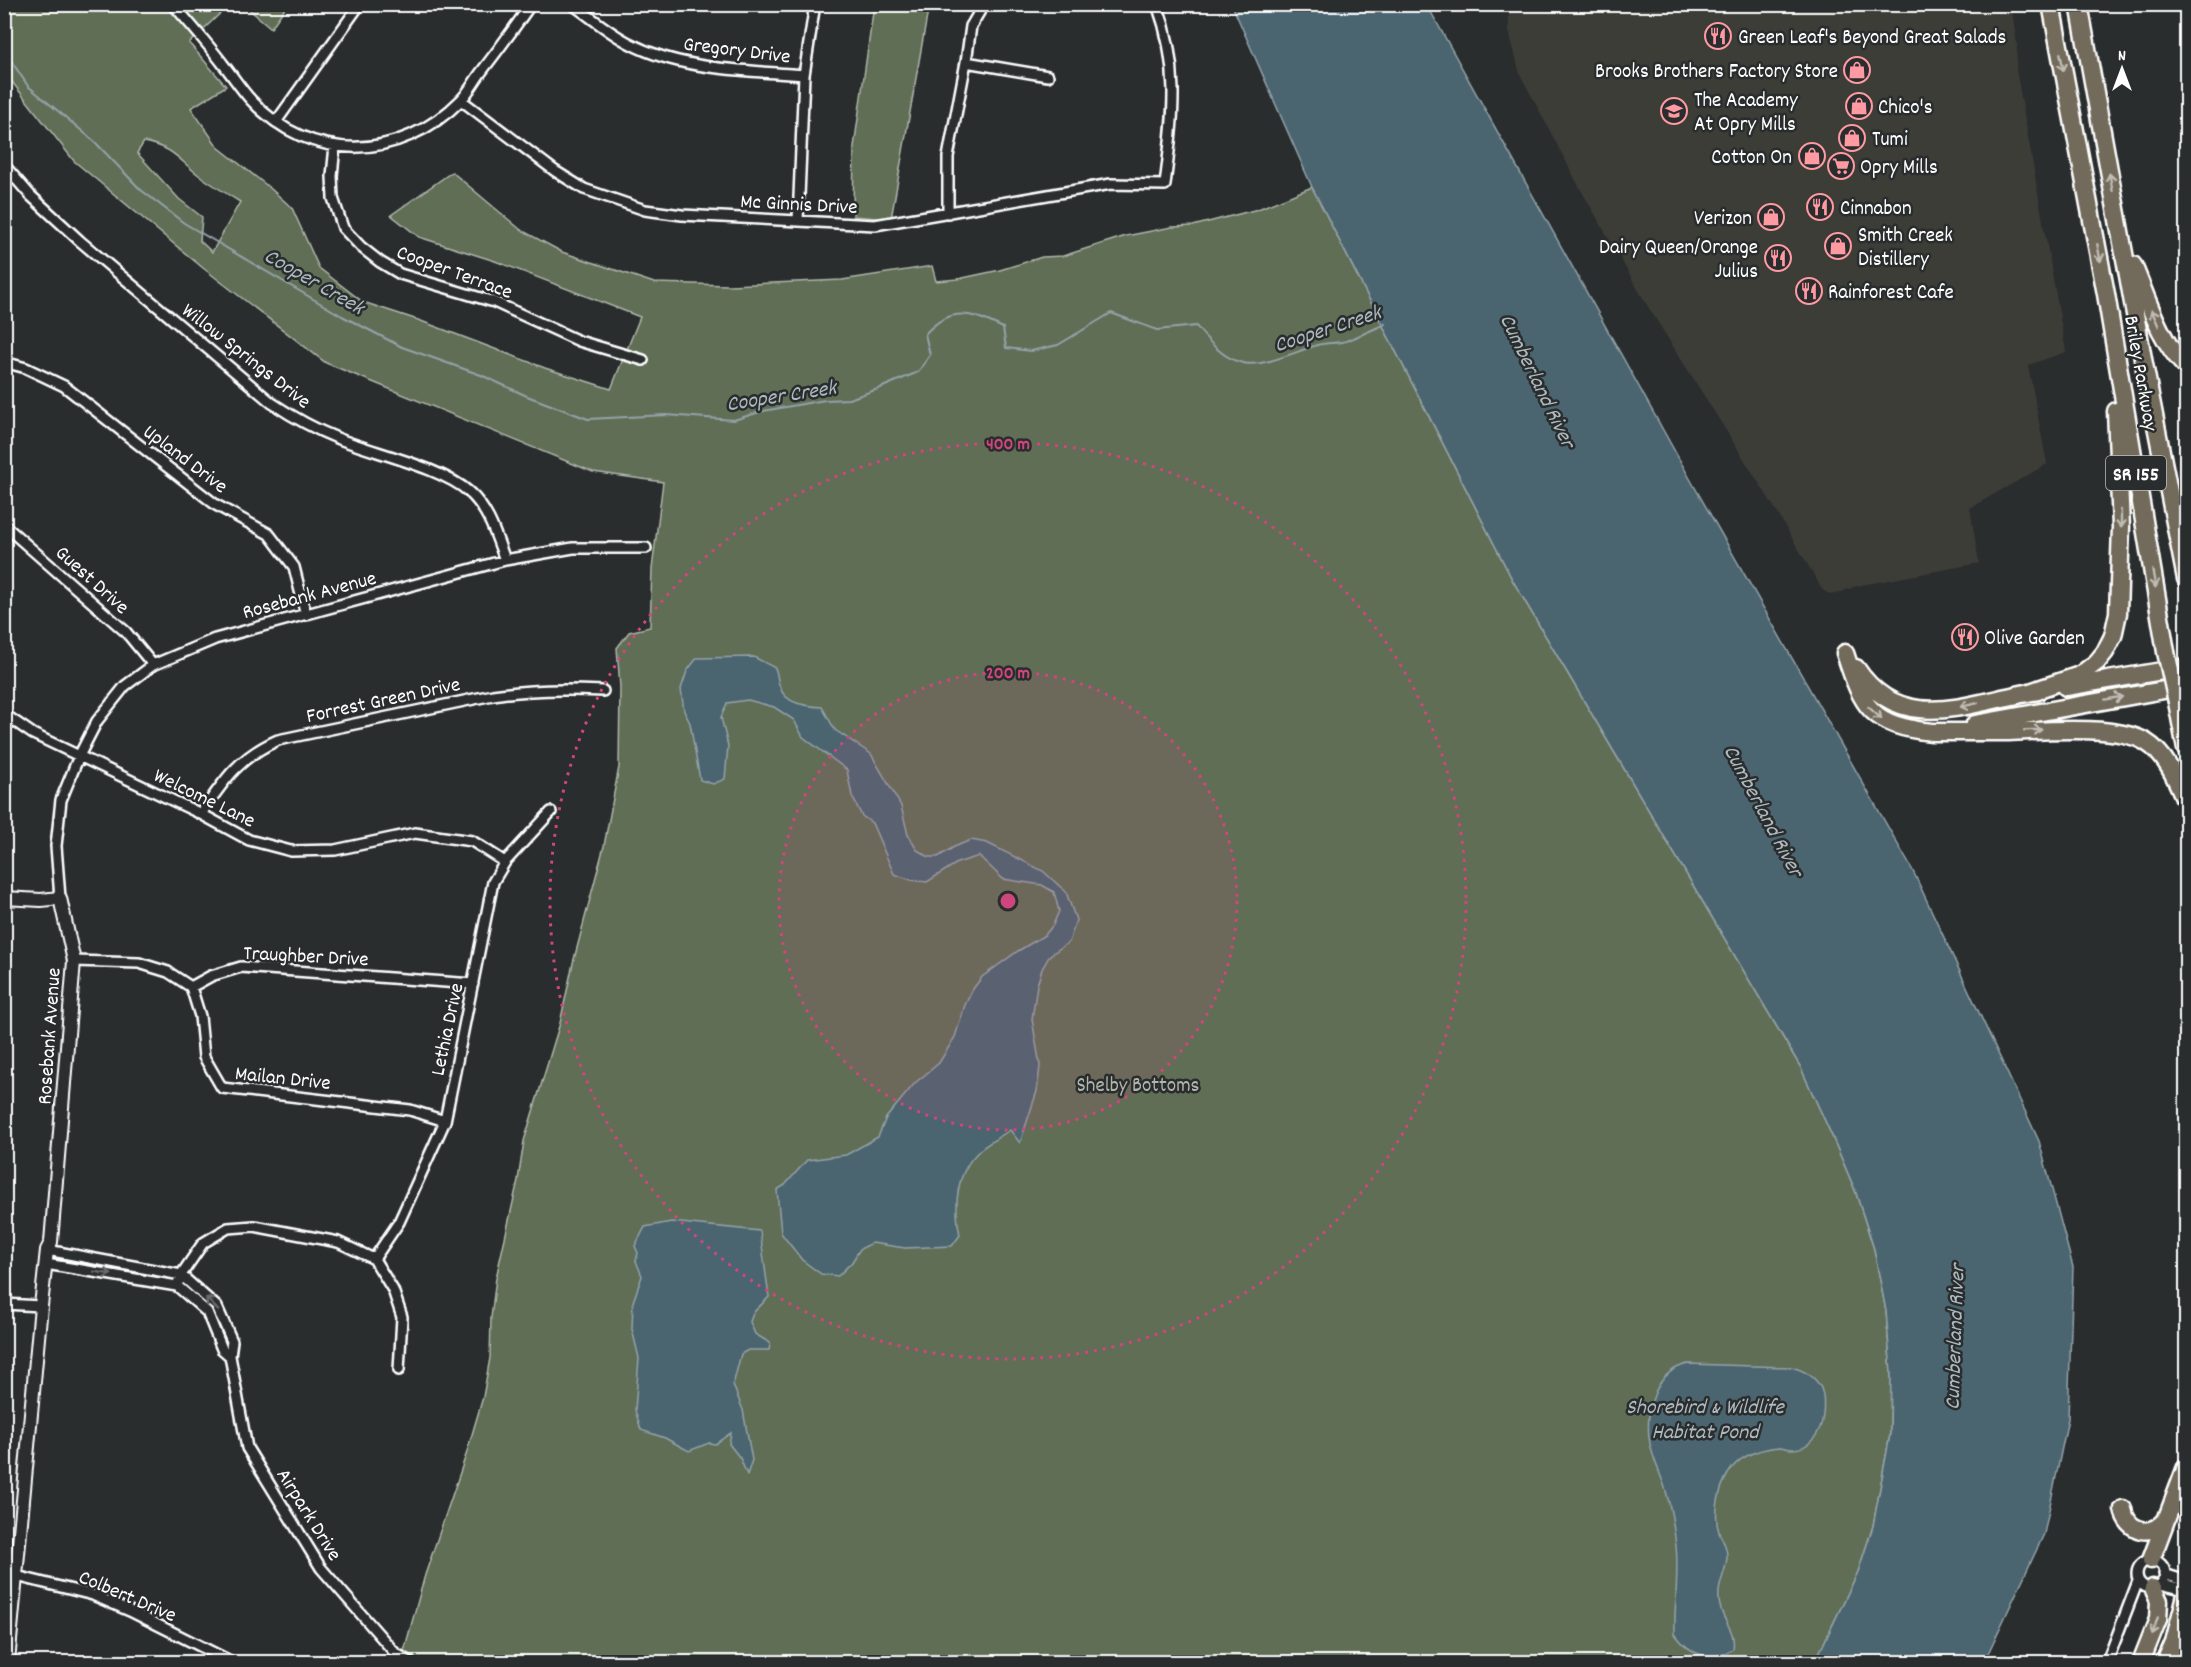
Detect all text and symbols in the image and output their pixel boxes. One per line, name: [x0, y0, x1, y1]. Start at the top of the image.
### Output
restaurant icon: Green Leaf's Beyond Great Salads: [1703, 21, 1733, 51]
place label: Green Leaf's Beyond Great Salads: [1738, 24, 2006, 54]
street label: Gregory Drive: [681, 31, 792, 73]
north arrow: [2092, 39, 2152, 99]
text: N: [2118, 45, 2126, 68]
one-way arrow: [2057, 52, 2068, 71]
shop icon: Brooks Brothers Factory Store: [1842, 55, 1872, 85]
place label: Brooks Brothers Factory Store: [1595, 58, 1838, 88]
place label: The Academy At Opry Mills: [1694, 87, 1798, 141]
shop icon: Chico's: [1844, 91, 1874, 121]
place label: Chico's: [1878, 94, 1933, 124]
school or university icon: The Academy At Opry Mills: [1659, 96, 1689, 126]
shop icon: Tumi: [1837, 123, 1867, 153]
place label: Tumi: [1872, 126, 1908, 156]
shop icon: Cotton On: [1797, 141, 1827, 171]
place label: Cotton On: [1711, 144, 1792, 174]
supermarket icon: Opry Mills: [1826, 151, 1856, 181]
place label: Opry Mills: [1860, 154, 1938, 184]
one-way arrow: [2105, 172, 2116, 192]
street label: Mc Ginnis Drive: [739, 188, 858, 224]
restaurant icon: Cinnabon: [1805, 192, 1835, 222]
place label: Cinnabon: [1840, 195, 1912, 225]
shop icon: Verizon: [1756, 202, 1786, 232]
place label: Verizon: [1694, 205, 1752, 235]
place label: Smith Creek Distillery: [1858, 222, 1953, 276]
shop icon: Smith Creek Distillery: [1823, 231, 1853, 261]
place label: Dairy Queen/Orange Julius: [1599, 234, 1758, 288]
street label: Cooper Terrace: [392, 239, 516, 309]
water label: Cooper Creek: [257, 242, 371, 325]
restaurant icon: Dairy Queen/Orange Julius: [1763, 243, 1793, 273]
one-way arrow: [2094, 243, 2105, 263]
restaurant icon: Rainforest Cafe: [1794, 276, 1824, 306]
place label: Rainforest Cafe: [1828, 279, 1954, 309]
street label: Willow Springs Drive: [174, 297, 316, 418]
water label: Cooper Creek: [1271, 298, 1387, 362]
water label: Cumberland River: [1490, 309, 1583, 456]
one-way arrow: [2149, 310, 2160, 328]
street label: Briley Parkway: [2114, 313, 2164, 434]
water label: Cooper Creek: [724, 373, 841, 421]
street label: Upland Drive: [135, 418, 233, 502]
text: 400 m: [986, 433, 1030, 458]
road number: SR 155: [2106, 456, 2166, 490]
one-way arrow: [2115, 509, 2127, 529]
street label: Guest Drive: [47, 540, 135, 623]
street label: Rosebank Avenue: [240, 565, 380, 629]
one-way arrow: [2149, 569, 2160, 588]
restaurant icon: Olive Garden: [1950, 622, 1980, 652]
place label: Olive Garden: [1984, 625, 2085, 655]
text: 200 m: [986, 662, 1030, 687]
street label: Forrest Green Drive: [304, 671, 463, 733]
one-way arrow: [2103, 692, 2123, 703]
one-way arrow: [1960, 700, 1980, 711]
one-way arrow: [1867, 706, 1882, 720]
one-way arrow: [2022, 725, 2042, 736]
water label: Cumberland River: [1714, 740, 1811, 886]
street label: Welcome Lane: [148, 762, 260, 837]
centre of rings: [998, 891, 1018, 911]
street label: Traughber Drive: [242, 940, 369, 976]
street label: Rosebank Avenue: [31, 967, 71, 1106]
street label: Lethia Drive: [424, 980, 473, 1079]
street label: Mailan Drive: [233, 1060, 332, 1100]
park label: Shelby Bottoms: [1077, 1072, 1199, 1102]
water label: Cumberland River: [1938, 1261, 1975, 1410]
one-way arrow: [93, 1268, 113, 1279]
one-way arrow: [205, 1296, 219, 1311]
water label: Shorebird & Wildlife Habitat Pond: [1626, 1393, 1785, 1449]
street label: Airpark Drive: [267, 1463, 348, 1568]
street label: Colbert Drive: [73, 1564, 180, 1632]
one-way arrow: [2149, 1616, 2160, 1635]

